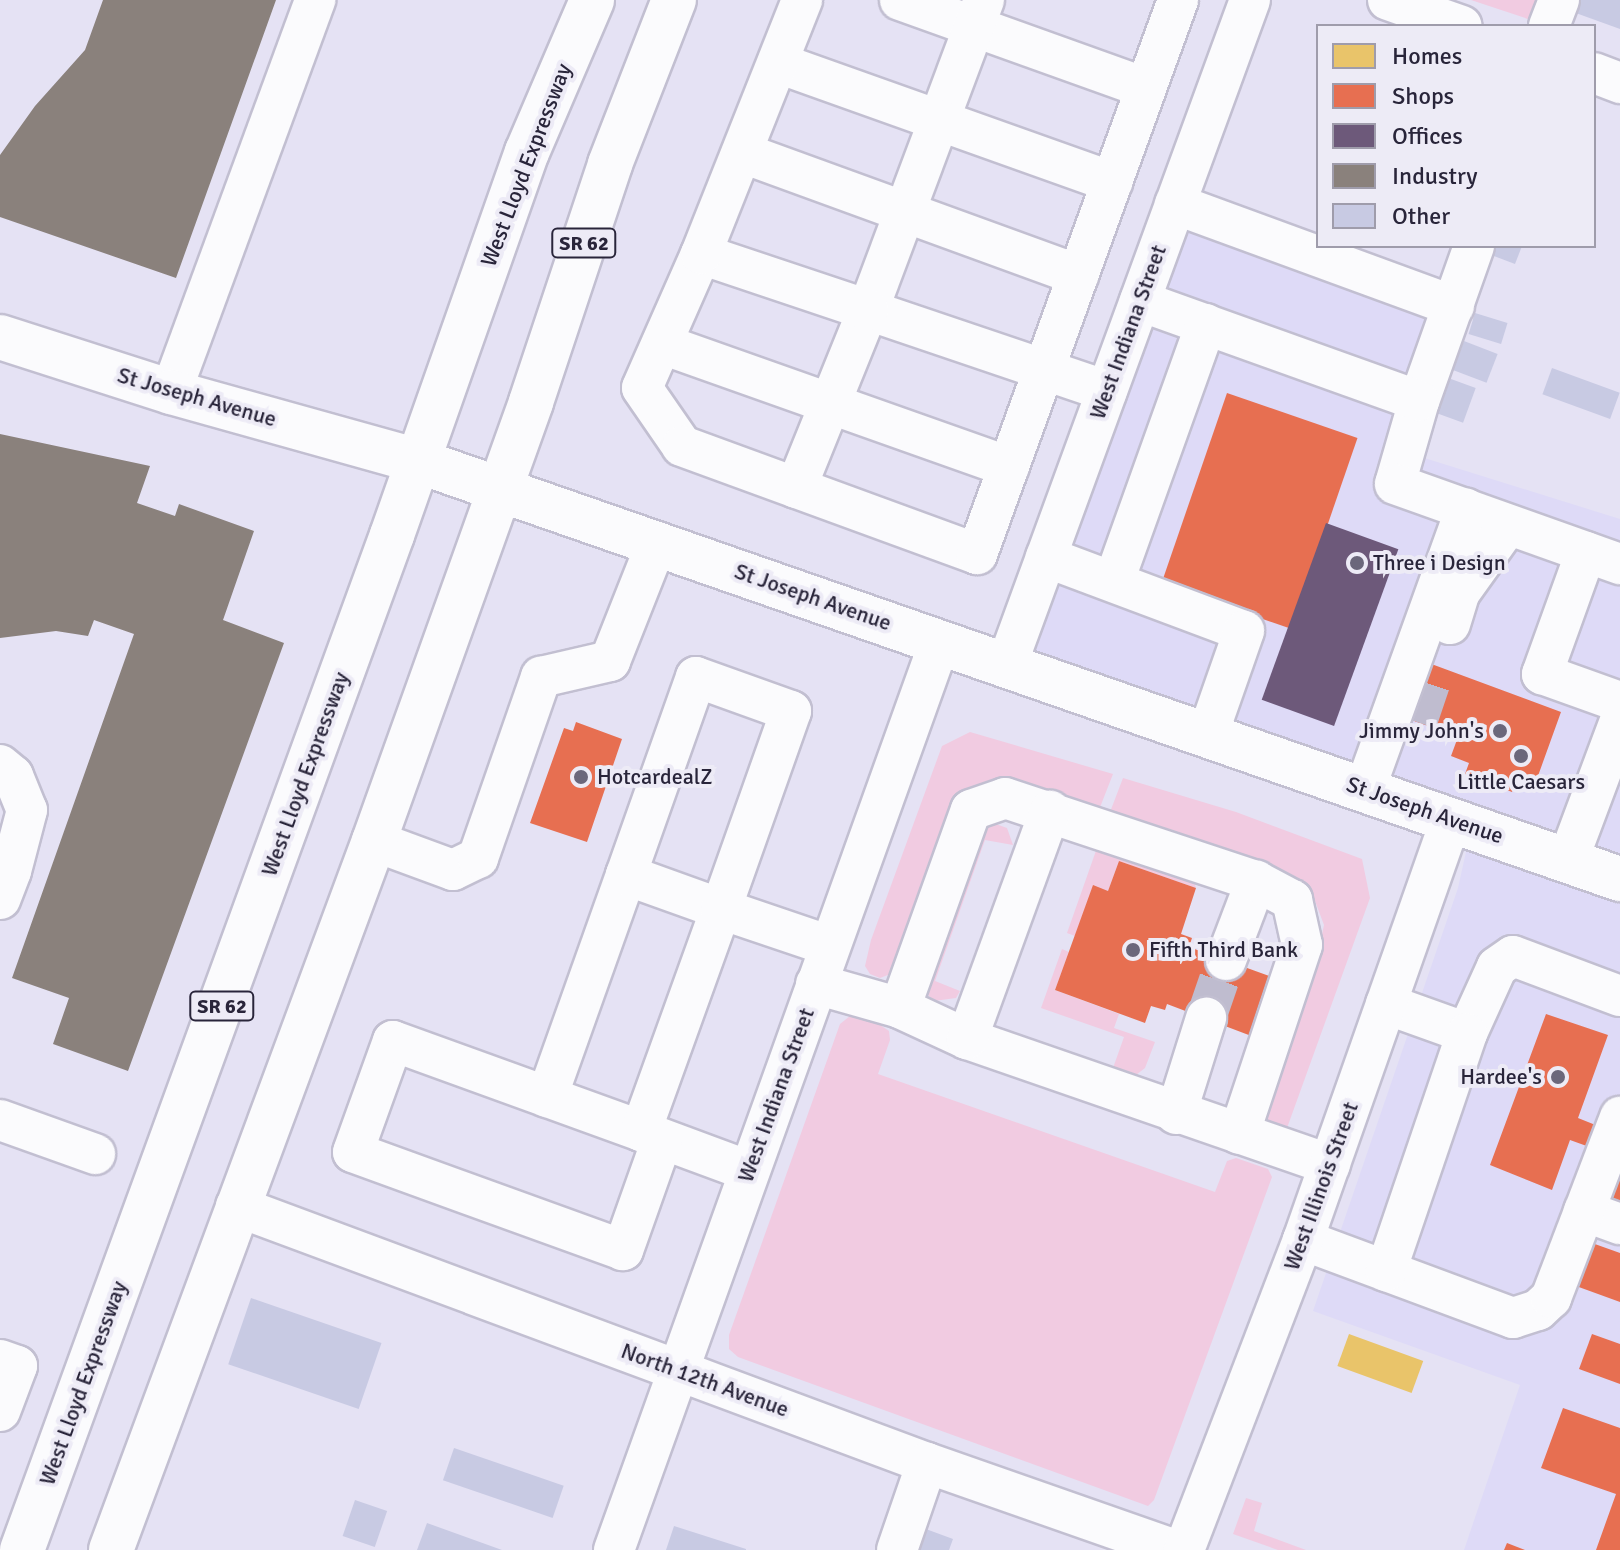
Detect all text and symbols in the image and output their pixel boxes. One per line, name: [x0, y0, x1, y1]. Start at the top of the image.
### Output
legend: [1316, 24, 1596, 248]
text: Homes: [1392, 41, 1462, 71]
street label: West Lloyd Expressway: [475, 60, 577, 270]
text: Shops: [1392, 81, 1454, 111]
text: Offices: [1392, 121, 1463, 151]
text: Industry: [1392, 161, 1478, 191]
text: Other: [1392, 201, 1450, 231]
road number: SR 62: [550, 227, 618, 259]
street label: West Indiana Street: [1084, 241, 1172, 423]
street label: St Joseph Avenue: [115, 362, 279, 432]
place label: Three i Design: [1373, 550, 1506, 576]
marker: Three i Design: [1348, 554, 1366, 572]
street label: St Joseph Avenue: [731, 558, 895, 636]
street label: West Lloyd Expressway: [256, 668, 354, 880]
place label: Jimmy John's: [1359, 718, 1484, 744]
marker: Jimmy John's: [1491, 722, 1509, 740]
marker: Little Caesars: [1512, 747, 1530, 765]
place label: HotcardealZ: [597, 764, 713, 790]
marker: HotcardealZ: [572, 768, 590, 786]
place label: Little Caesars: [1457, 769, 1585, 795]
street label: St Joseph Avenue: [1343, 771, 1507, 849]
place label: Fifth Third Bank: [1149, 937, 1298, 963]
marker: Fifth Third Bank: [1124, 941, 1142, 959]
road number: SR 62: [188, 990, 256, 1022]
street label: West Indiana Street: [732, 1004, 820, 1186]
place label: Hardee's: [1460, 1064, 1542, 1090]
marker: Hardee's: [1549, 1068, 1567, 1086]
street label: West Illinois Street: [1278, 1098, 1364, 1274]
street label: West Lloyd Expressway: [34, 1277, 132, 1489]
street label: North 12th Avenue: [618, 1337, 792, 1423]

